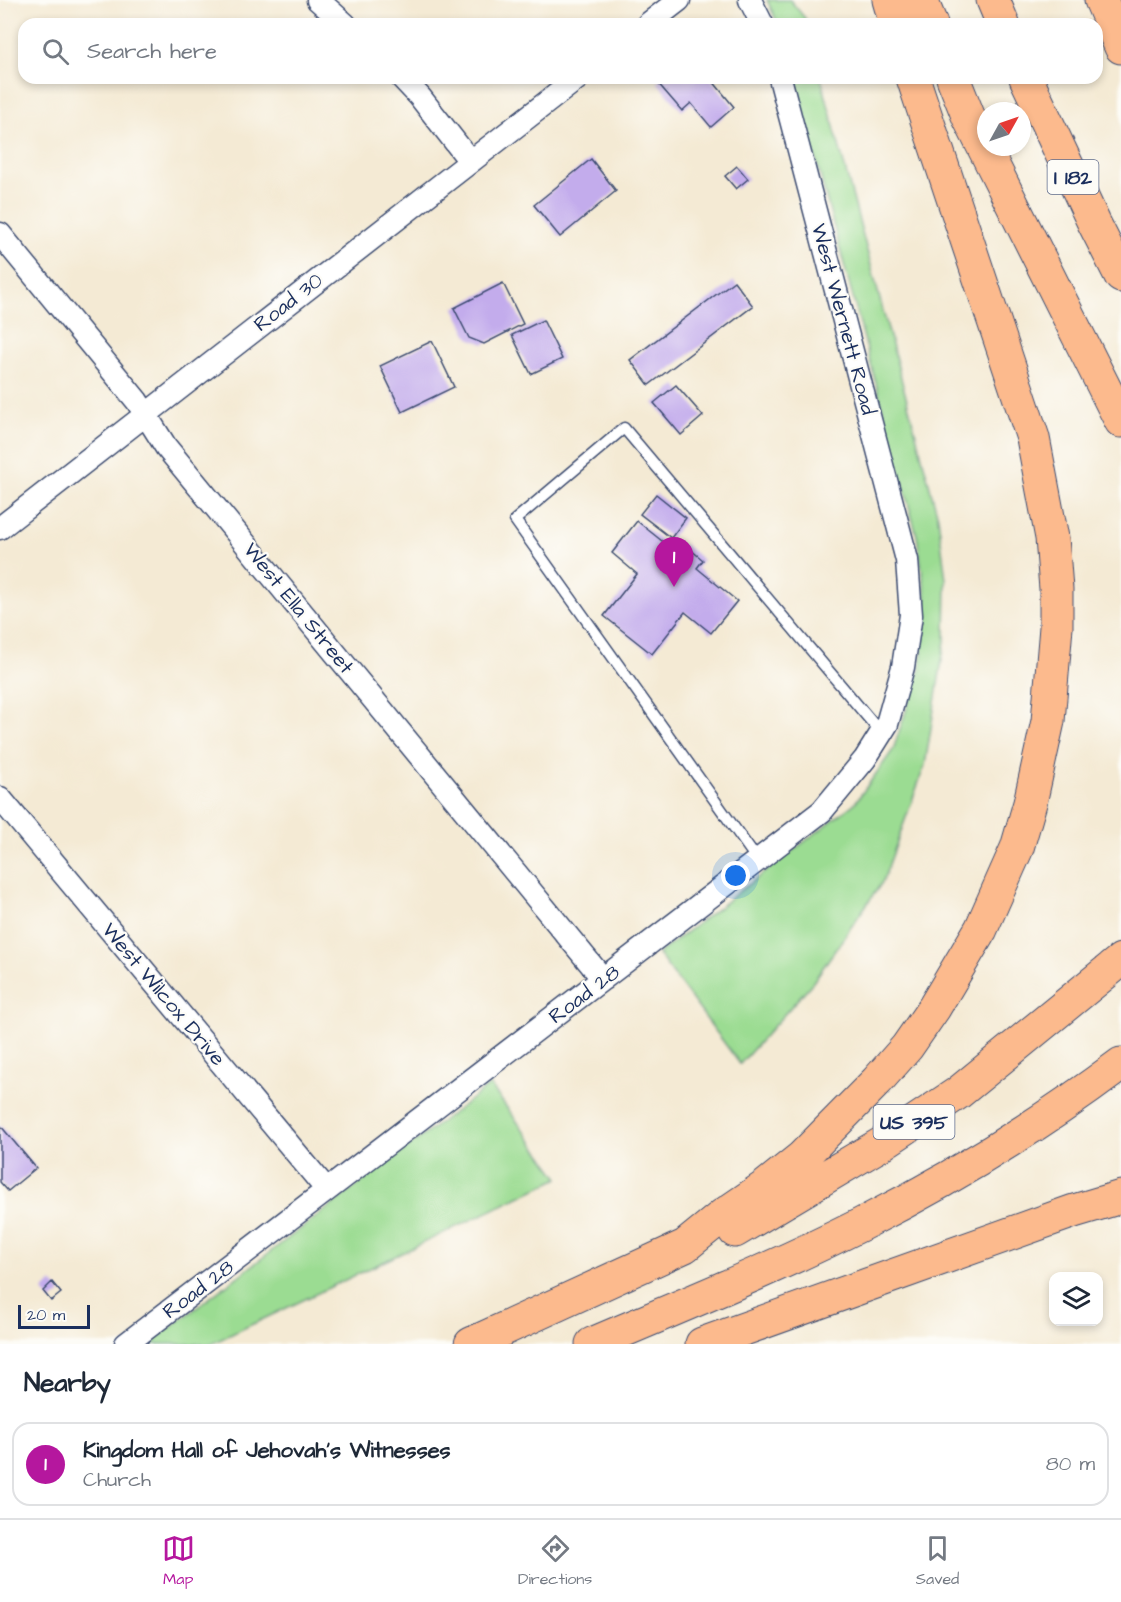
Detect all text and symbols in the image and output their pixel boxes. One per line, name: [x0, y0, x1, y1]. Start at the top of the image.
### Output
search box: [18, 18, 1103, 84]
icon: search: [39, 35, 72, 68]
text: Search here: [87, 36, 217, 67]
north arrow: [977, 102, 1031, 156]
road number: I 182: [1048, 160, 1098, 194]
street label: West Wernett Road: [804, 220, 883, 418]
street label: Road 30: [248, 266, 329, 339]
street label: West Ella Street: [237, 536, 361, 681]
pin: 1: [654, 538, 694, 587]
your location: [721, 861, 750, 890]
street label: West Wilcox Drive: [95, 917, 232, 1072]
street label: Road 28: [543, 958, 626, 1031]
road number: US 395: [874, 1105, 954, 1139]
street label: Road 28: [157, 1253, 240, 1326]
map controls: [1049, 1272, 1103, 1326]
button: layers: [1049, 1272, 1103, 1326]
scale bar: [18, 1302, 90, 1330]
text: 20 m: [27, 1304, 65, 1326]
text: Nearby: [24, 1365, 111, 1401]
text: Kingdom Hall of Jehovah's Witnesses: [83, 1435, 451, 1466]
text: 1: [44, 1450, 47, 1478]
text: 80 m: [1046, 1450, 1095, 1478]
text: Church: [83, 1466, 151, 1494]
tab: Map: [162, 1532, 195, 1590]
tab: Directions: [518, 1532, 592, 1590]
tab: Saved: [916, 1532, 959, 1590]

